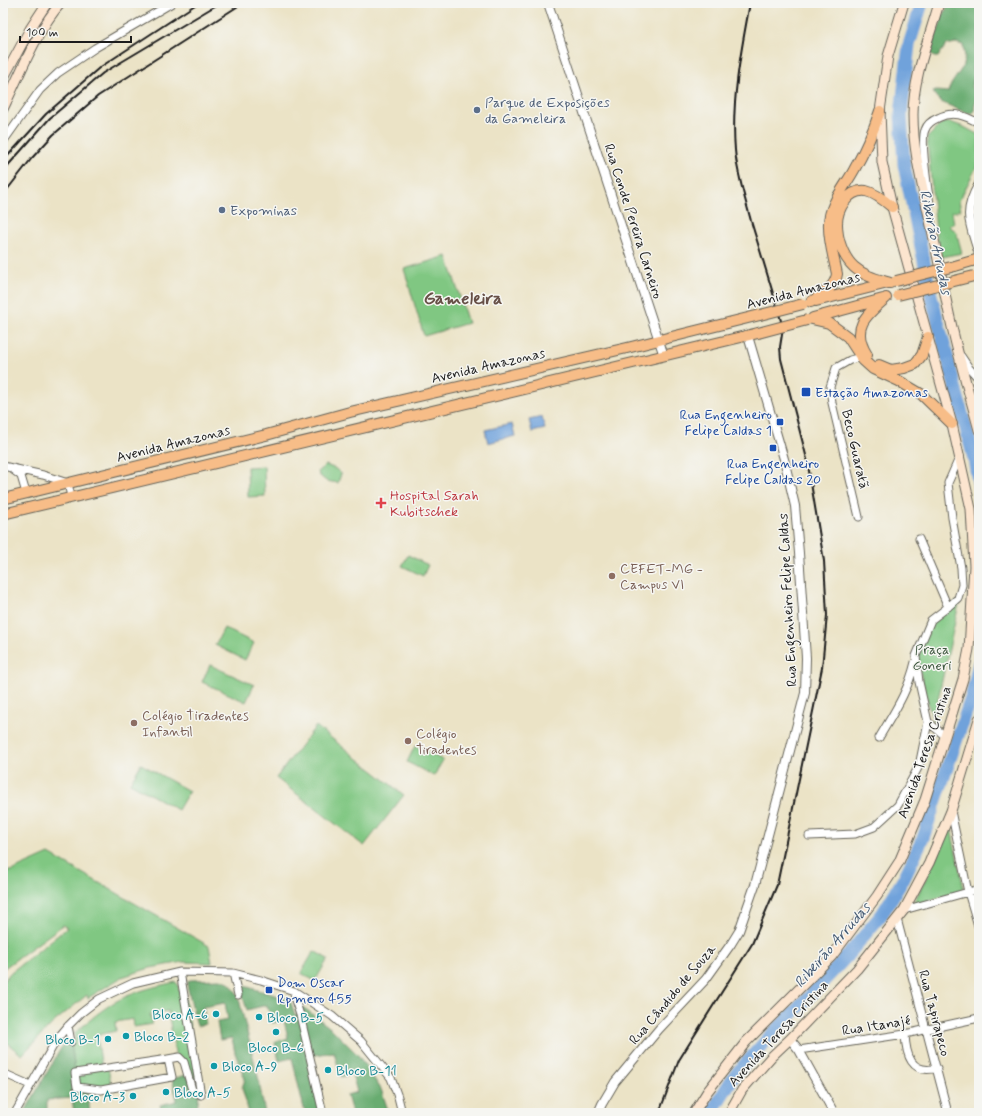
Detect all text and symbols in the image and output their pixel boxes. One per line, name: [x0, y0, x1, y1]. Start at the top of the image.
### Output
scale bar: [20, 18, 131, 44]
text: 100 m: [26, 25, 58, 41]
place label: Parque de Exposições da Gameleira: [485, 94, 610, 128]
marker: Parque de Exposições da Gameleira: [472, 105, 482, 115]
street label: Rua Conde Pereira Carneiro: [599, 141, 667, 301]
water label: Ribeirão Arrudas: [914, 188, 956, 298]
place label: Expominas: [230, 202, 297, 220]
marker: Expominas: [217, 205, 227, 215]
street label: Avenida Amazonas: [745, 268, 862, 314]
district label: Gameleira: [424, 287, 502, 311]
street label: Avenida Amazonas: [430, 344, 547, 388]
place label: Estação Amazonas: [815, 384, 928, 402]
marker: Estação Amazonas: [800, 386, 812, 398]
place label: Rua Engenheiro Felipe Caldas 1: [680, 406, 772, 440]
street label: Beco Guaratã: [837, 408, 873, 491]
marker: Rua Engenheiro Felipe Caldas 1: [775, 417, 785, 427]
street label: Avenida Amazonas: [115, 421, 232, 467]
marker: Rua Engenheiro Felipe Caldas 20: [768, 443, 778, 453]
place label: Rua Engenheiro Felipe Caldas 20: [725, 455, 821, 489]
place label: Hospital Sarah Kubitschek: [390, 487, 479, 521]
marker: Hospital Sarah Kubitschek: [375, 497, 387, 509]
street label: Rua Engenheiro Felipe Caldas: [774, 513, 804, 687]
place label: CEFET-MG - Campus VI: [620, 560, 703, 594]
marker: CEFET-MG - Campus VI: [607, 571, 617, 581]
park label: Praça Goneri: [912, 641, 952, 675]
street label: Avenida Teresa Cristina: [894, 684, 956, 821]
place label: Colégio Tiradentes Infantil: [142, 707, 249, 741]
marker: Colégio Tiradentes Infantil: [129, 718, 139, 728]
place label: Colégio Tiradentes: [416, 725, 477, 759]
marker: Colégio Tiradentes: [403, 736, 413, 746]
water label: Ribeirão Arrudas: [790, 898, 876, 992]
street label: Rua Cândido de Souza: [625, 940, 721, 1049]
street label: Rua Tapirapeco: [914, 968, 954, 1058]
place label: Dom Oscar Rpmero 455: [277, 974, 352, 1008]
street label: Avenida Teresa Cristina: [725, 977, 833, 1091]
marker: Dom Oscar Rpmero 455: [264, 985, 274, 995]
place label: Bloco A-6: [152, 1006, 208, 1024]
marker: Bloco A-6: [211, 1009, 221, 1019]
place label: Bloco B-5: [267, 1009, 324, 1027]
marker: Bloco B-5: [254, 1012, 264, 1022]
street label: Rua Itanajé: [841, 1012, 912, 1040]
marker: Bloco B-6: [271, 1027, 281, 1037]
place label: Bloco B-2: [134, 1028, 189, 1046]
place label: Bloco B-1: [45, 1031, 100, 1049]
marker: Bloco B-2: [121, 1031, 131, 1041]
marker: Bloco B-1: [103, 1034, 113, 1044]
place label: Bloco B-6: [248, 1039, 304, 1057]
place label: Bloco A-9: [222, 1058, 278, 1076]
marker: Bloco A-9: [209, 1061, 219, 1071]
place label: Bloco B-11: [336, 1062, 397, 1080]
marker: Bloco B-11: [323, 1065, 333, 1075]
place label: Bloco A-5: [174, 1084, 231, 1102]
marker: Bloco A-5: [161, 1087, 171, 1097]
place label: Bloco A-3: [70, 1088, 125, 1106]
marker: Bloco A-3: [128, 1091, 138, 1101]

